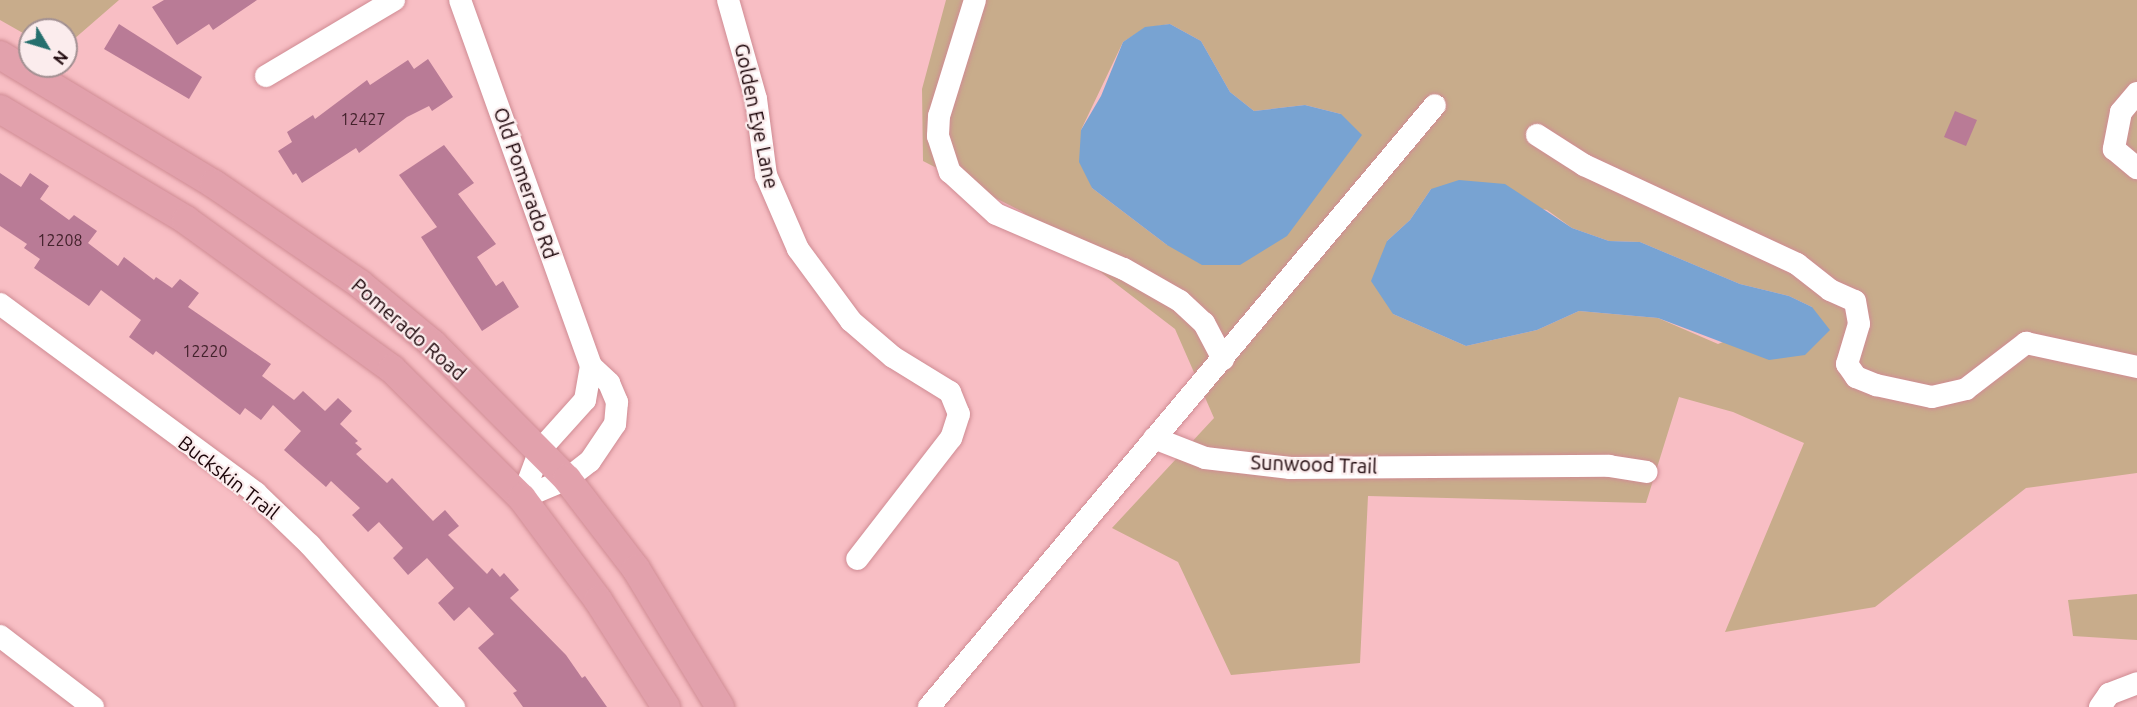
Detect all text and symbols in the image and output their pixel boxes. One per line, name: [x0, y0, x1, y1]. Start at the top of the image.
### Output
north arrow: [18, 18, 78, 78]
street label: Golden Eye Lane: [730, 41, 784, 191]
text: N: [50, 48, 71, 68]
street label: Old Pomerado Rd: [489, 104, 563, 262]
house number: 12427: [340, 109, 386, 129]
house number: 12208: [37, 230, 83, 250]
street label: Pomerado Road: [347, 273, 471, 385]
house number: 12220: [182, 341, 228, 361]
street label: Buckskin Trail: [174, 430, 284, 524]
street label: Sunwood Trail: [1250, 450, 1378, 478]

